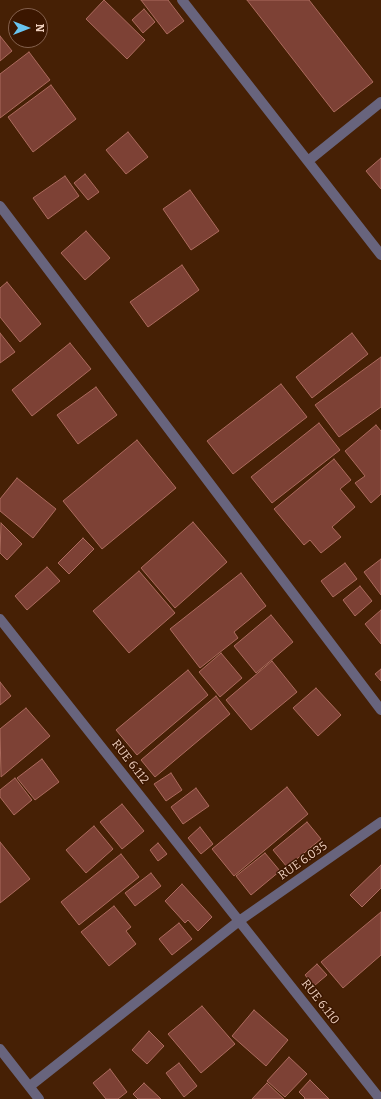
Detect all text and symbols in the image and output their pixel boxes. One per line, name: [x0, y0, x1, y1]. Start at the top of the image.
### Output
north arrow: [8, 8, 48, 48]
text: N: [33, 24, 46, 32]
street label: RUE 6.112: [108, 737, 152, 787]
street label: RUE 6.035: [276, 839, 330, 883]
street label: RUE 6.110: [298, 977, 342, 1027]

